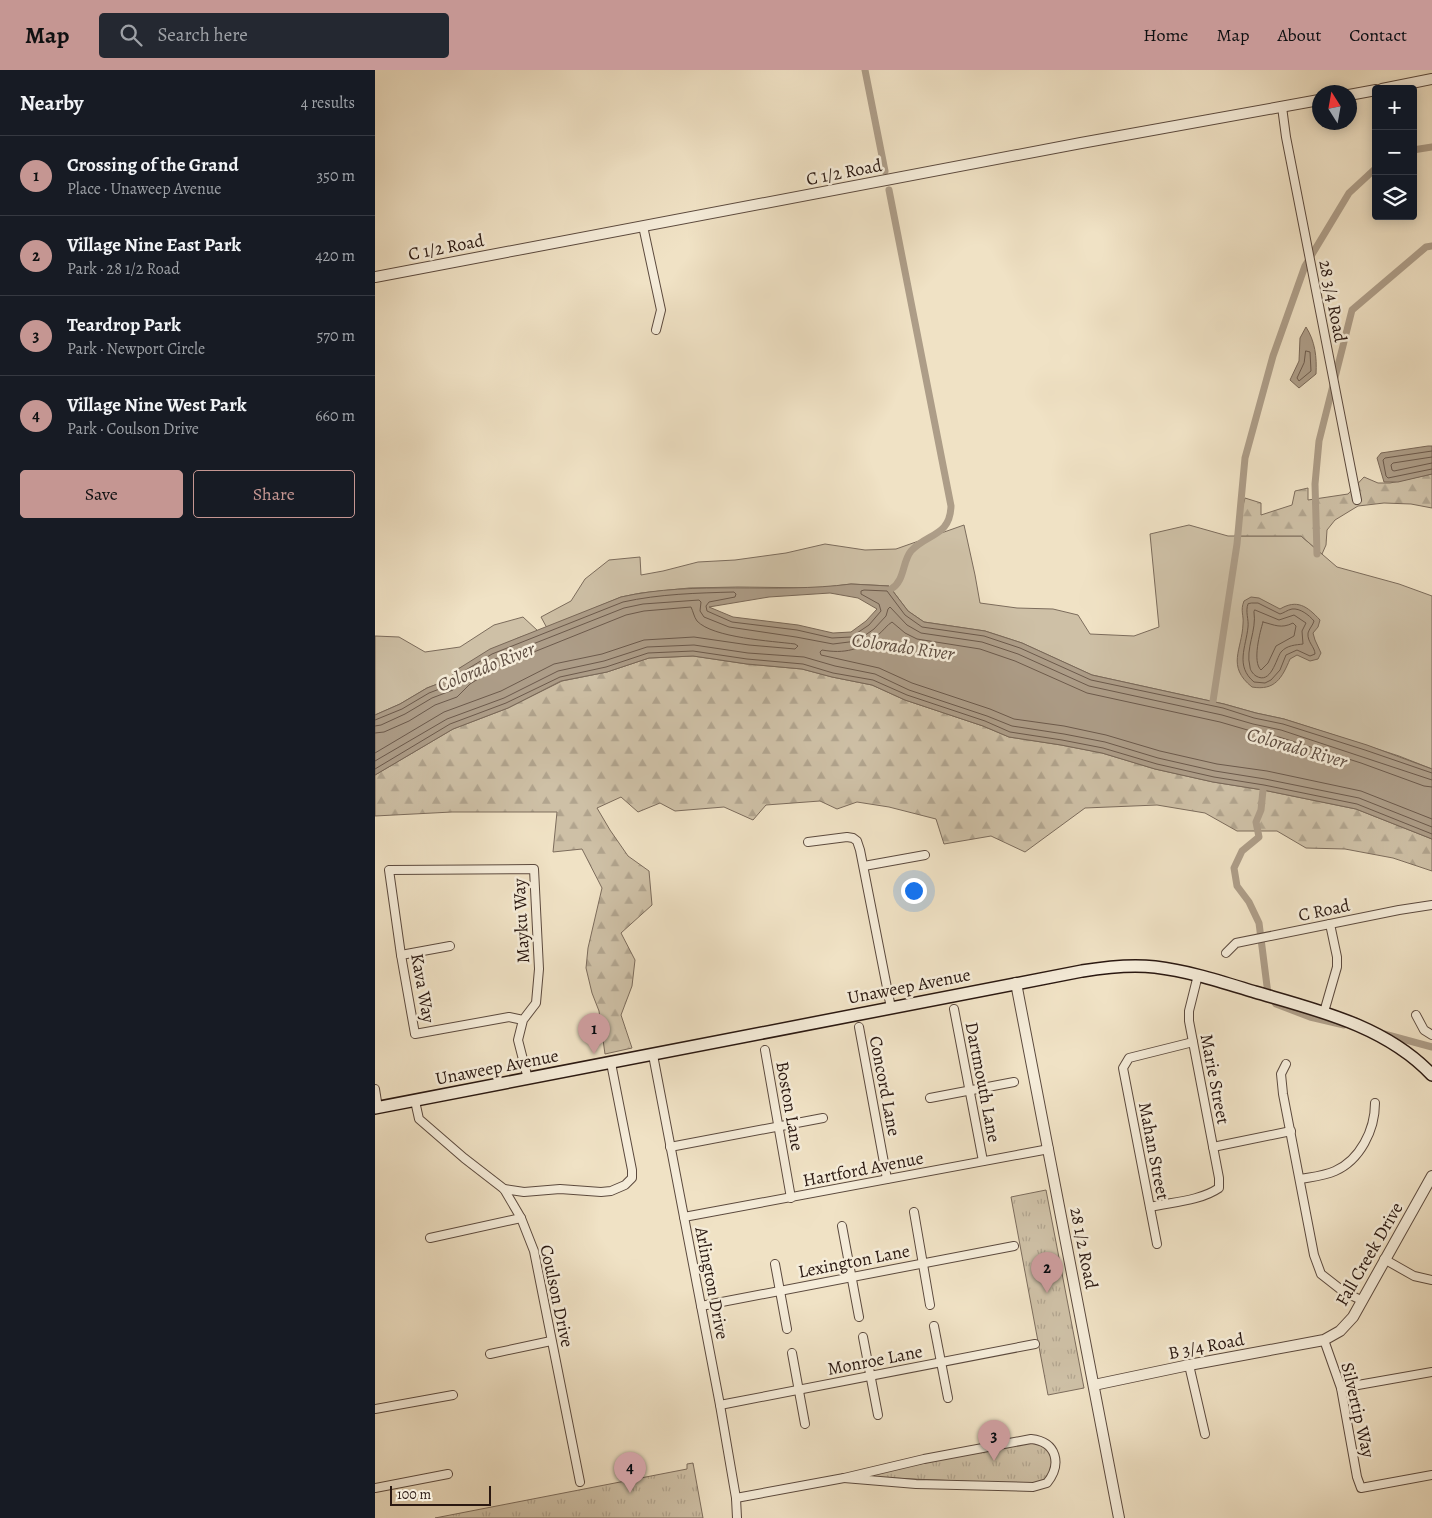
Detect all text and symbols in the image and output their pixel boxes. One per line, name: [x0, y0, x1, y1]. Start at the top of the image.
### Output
search box: [99, 13, 449, 58]
text: Map: [25, 19, 69, 51]
icon: search: [117, 21, 145, 49]
text: Search here: [157, 22, 248, 48]
text: Home: [1143, 23, 1188, 47]
text: Map: [1216, 23, 1249, 47]
text: About: [1277, 23, 1321, 47]
text: Contact: [1349, 23, 1407, 47]
north arrow: [1312, 85, 1357, 130]
map controls: [1372, 85, 1417, 220]
button: +: [1372, 85, 1417, 130]
text: Nearby: [20, 89, 83, 117]
text: 4 results: [301, 92, 355, 114]
button: −: [1372, 130, 1417, 175]
text: Crossing of the Grand: [67, 152, 239, 178]
street label: C 1/2 Road: [804, 153, 884, 191]
text: 1: [33, 165, 39, 187]
text: 350 m: [316, 165, 355, 187]
button: layers: [1372, 175, 1417, 220]
text: Place · Unaweep Avenue: [67, 178, 222, 200]
street label: C 1/2 Road: [406, 228, 486, 266]
text: Village Nine East Park: [67, 232, 241, 258]
text: 2: [32, 245, 40, 267]
text: 420 m: [315, 245, 355, 267]
text: Park · 28 1/2 Road: [67, 258, 180, 280]
street label: 28 3/4 Road: [1313, 258, 1353, 345]
text: Teardrop Park: [67, 312, 181, 338]
text: 3: [33, 325, 39, 347]
text: 570 m: [316, 325, 355, 347]
text: Park · Newport Circle: [67, 338, 205, 360]
text: Village Nine West Park: [67, 392, 247, 418]
text: 4: [32, 405, 40, 427]
text: 660 m: [315, 405, 355, 427]
text: Park · Coulson Drive: [67, 418, 199, 440]
button: Save: [20, 470, 183, 518]
button: Share: [193, 470, 355, 518]
water label: Colorado River: [850, 627, 957, 667]
water label: Colorado River: [433, 635, 540, 698]
water label: Colorado River: [1244, 721, 1352, 775]
street label: Mayku Way: [507, 877, 535, 964]
your location: [901, 878, 927, 904]
street label: C Road: [1296, 893, 1352, 927]
street label: Kava Way: [405, 951, 441, 1026]
street label: Unaweep Avenue: [845, 962, 973, 1010]
pin: 1: [578, 1013, 610, 1054]
street label: Dartmouth Lane: [960, 1020, 1006, 1144]
street label: Marie Street: [1195, 1032, 1236, 1126]
street label: Concord Lane: [864, 1034, 906, 1138]
street label: Unaweep Avenue: [433, 1043, 561, 1091]
street label: Boston Lane: [770, 1059, 810, 1153]
street label: Mahan Street: [1133, 1100, 1175, 1202]
street label: Hartford Avenue: [801, 1146, 925, 1192]
street label: Fall Creek Drive: [1330, 1198, 1408, 1310]
street label: 28 1/2 Road: [1064, 1205, 1104, 1291]
street label: Arlington Drive: [689, 1224, 735, 1341]
street label: Lexington Lane: [796, 1238, 912, 1284]
street label: Coulson Drive: [534, 1243, 580, 1349]
pin: 2: [1031, 1252, 1063, 1293]
street label: B 3/4 Road: [1166, 1327, 1246, 1365]
street label: Monroe Lane: [825, 1339, 925, 1381]
street label: Silvertip Way: [1335, 1360, 1381, 1461]
pin: 3: [978, 1420, 1010, 1461]
pin: 4: [614, 1452, 646, 1493]
scale bar: [390, 1483, 491, 1506]
text: 100 m: [397, 1485, 431, 1504]

